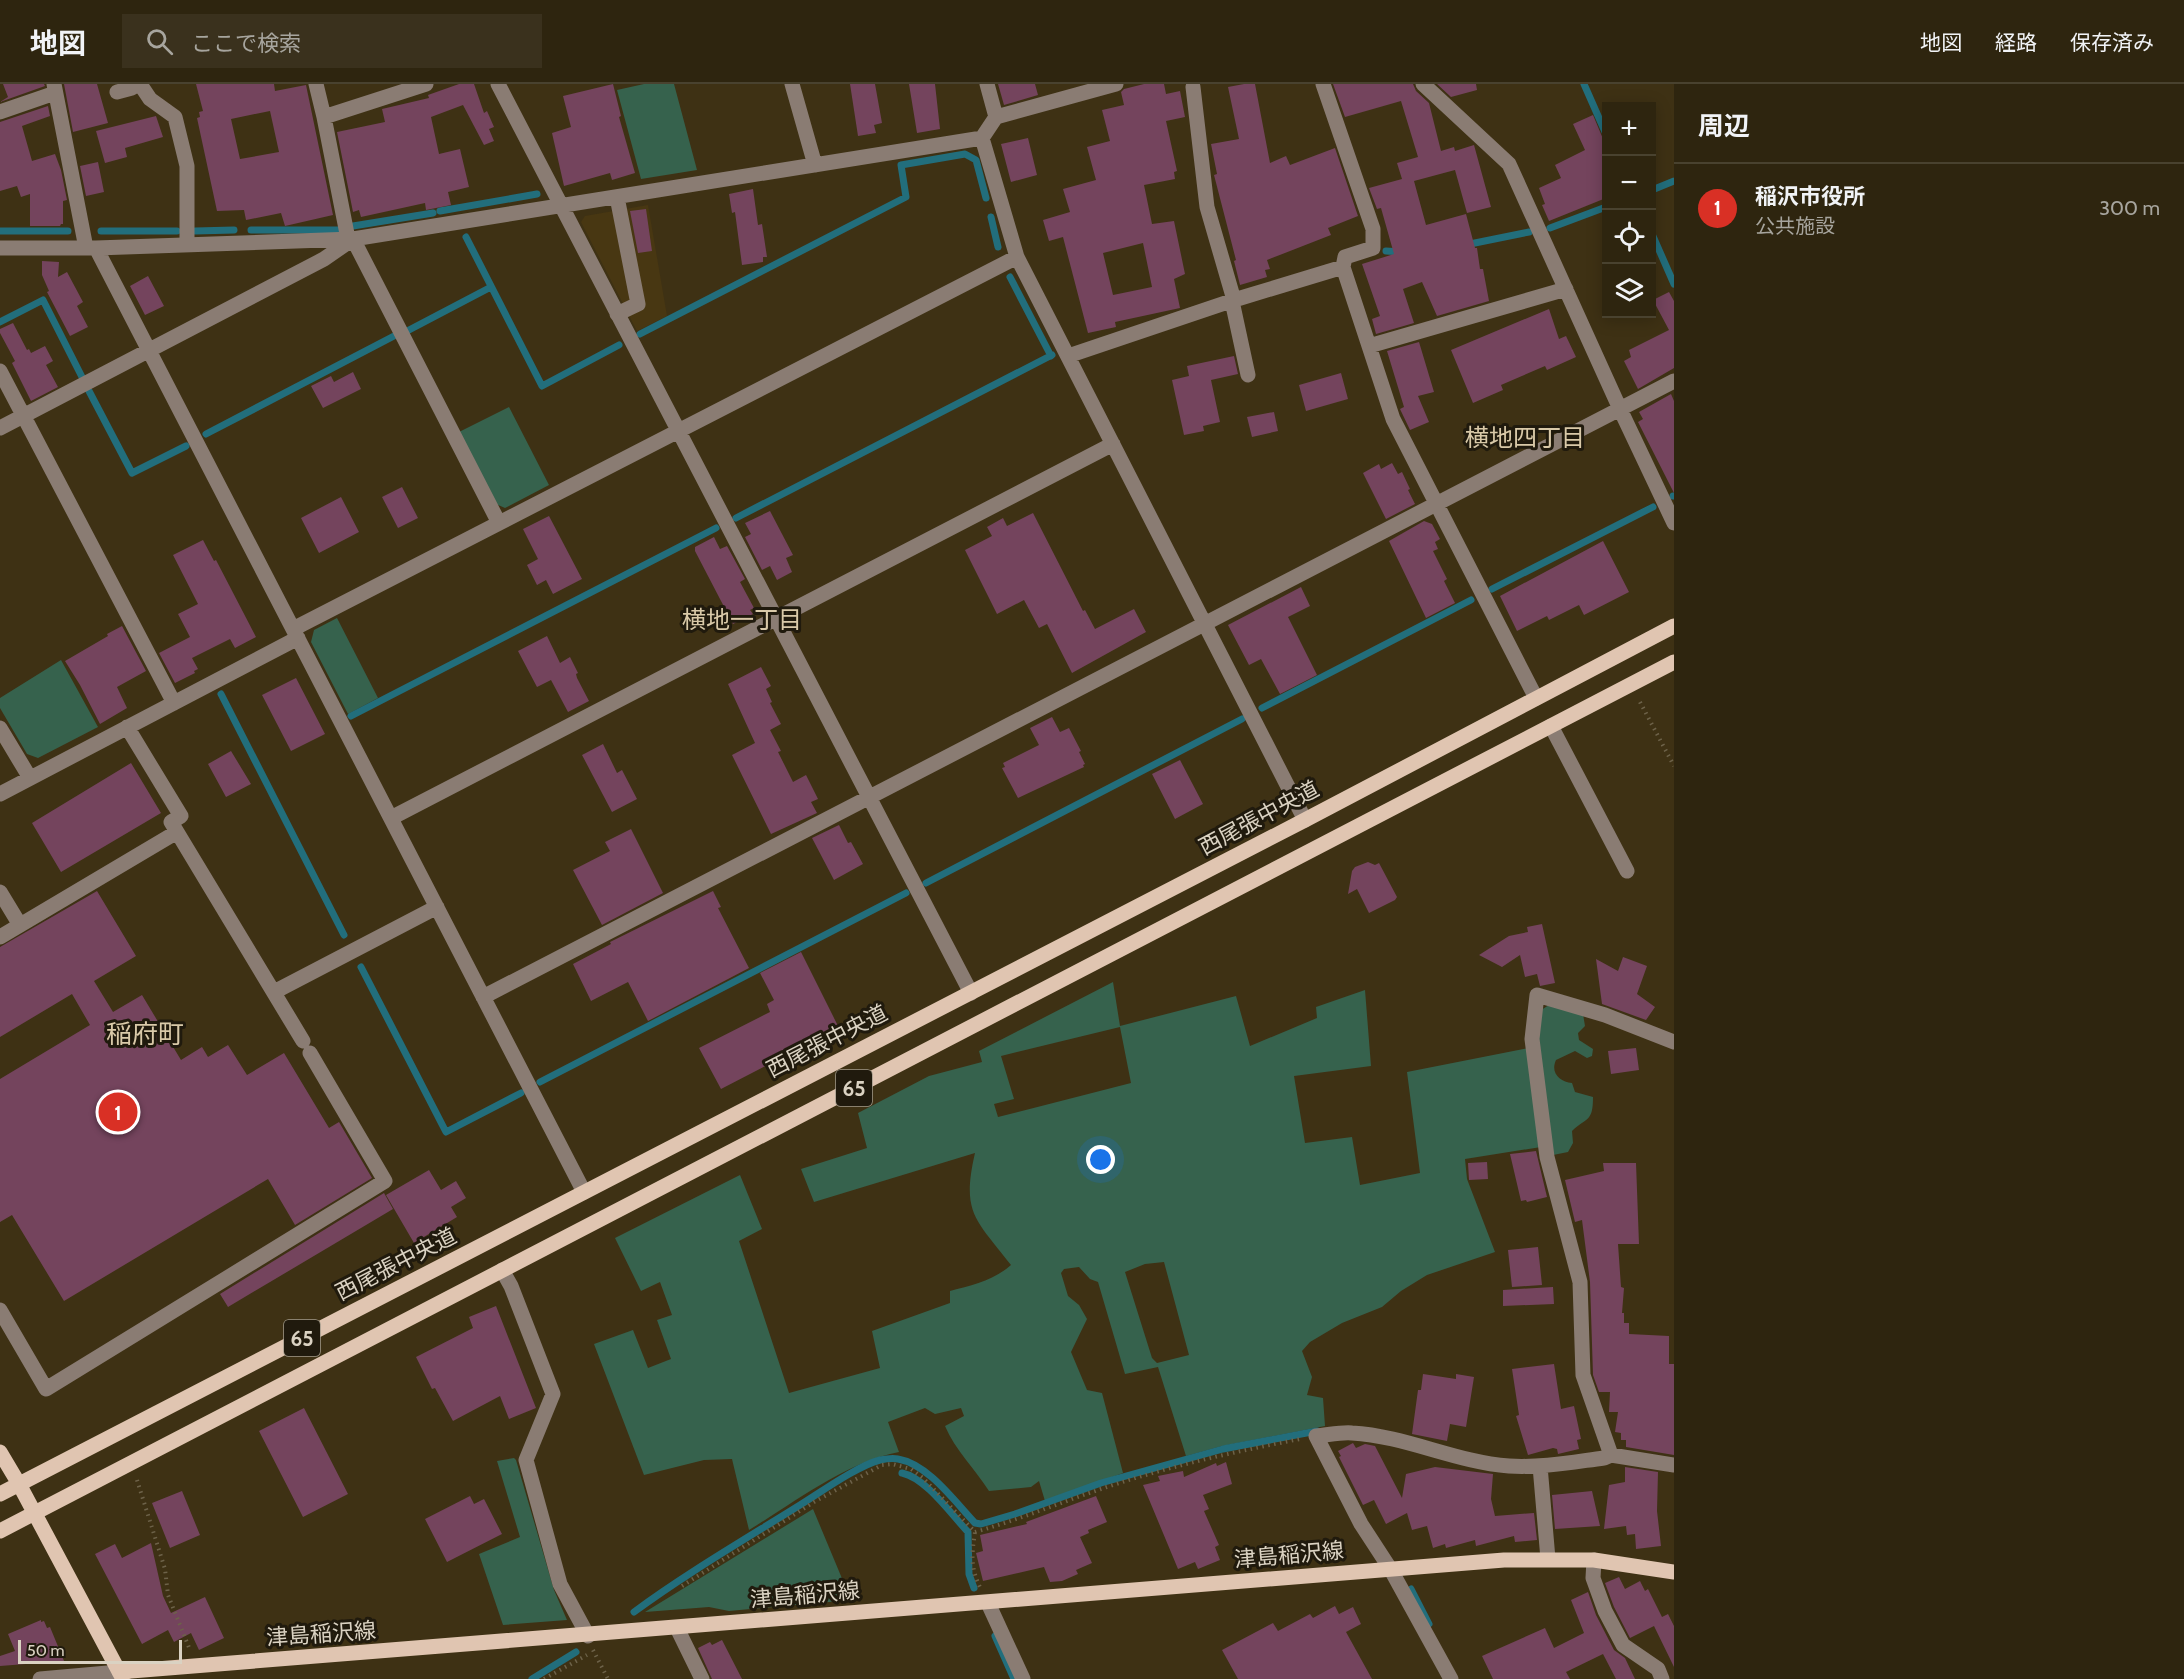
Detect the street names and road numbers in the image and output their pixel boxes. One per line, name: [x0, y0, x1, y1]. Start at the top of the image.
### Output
street label: 西尾張中央道: [1194, 775, 1324, 861]
street label: 西尾張中央道: [762, 999, 892, 1083]
road number: 65: [836, 1070, 872, 1106]
street label: 西尾張中央道: [331, 1222, 461, 1306]
road number: 65: [284, 1320, 320, 1356]
street label: 津島稲沢線: [1233, 1537, 1345, 1573]
street label: 津島稲沢線: [749, 1577, 861, 1613]
street label: 津島稲沢線: [265, 1617, 377, 1651]

